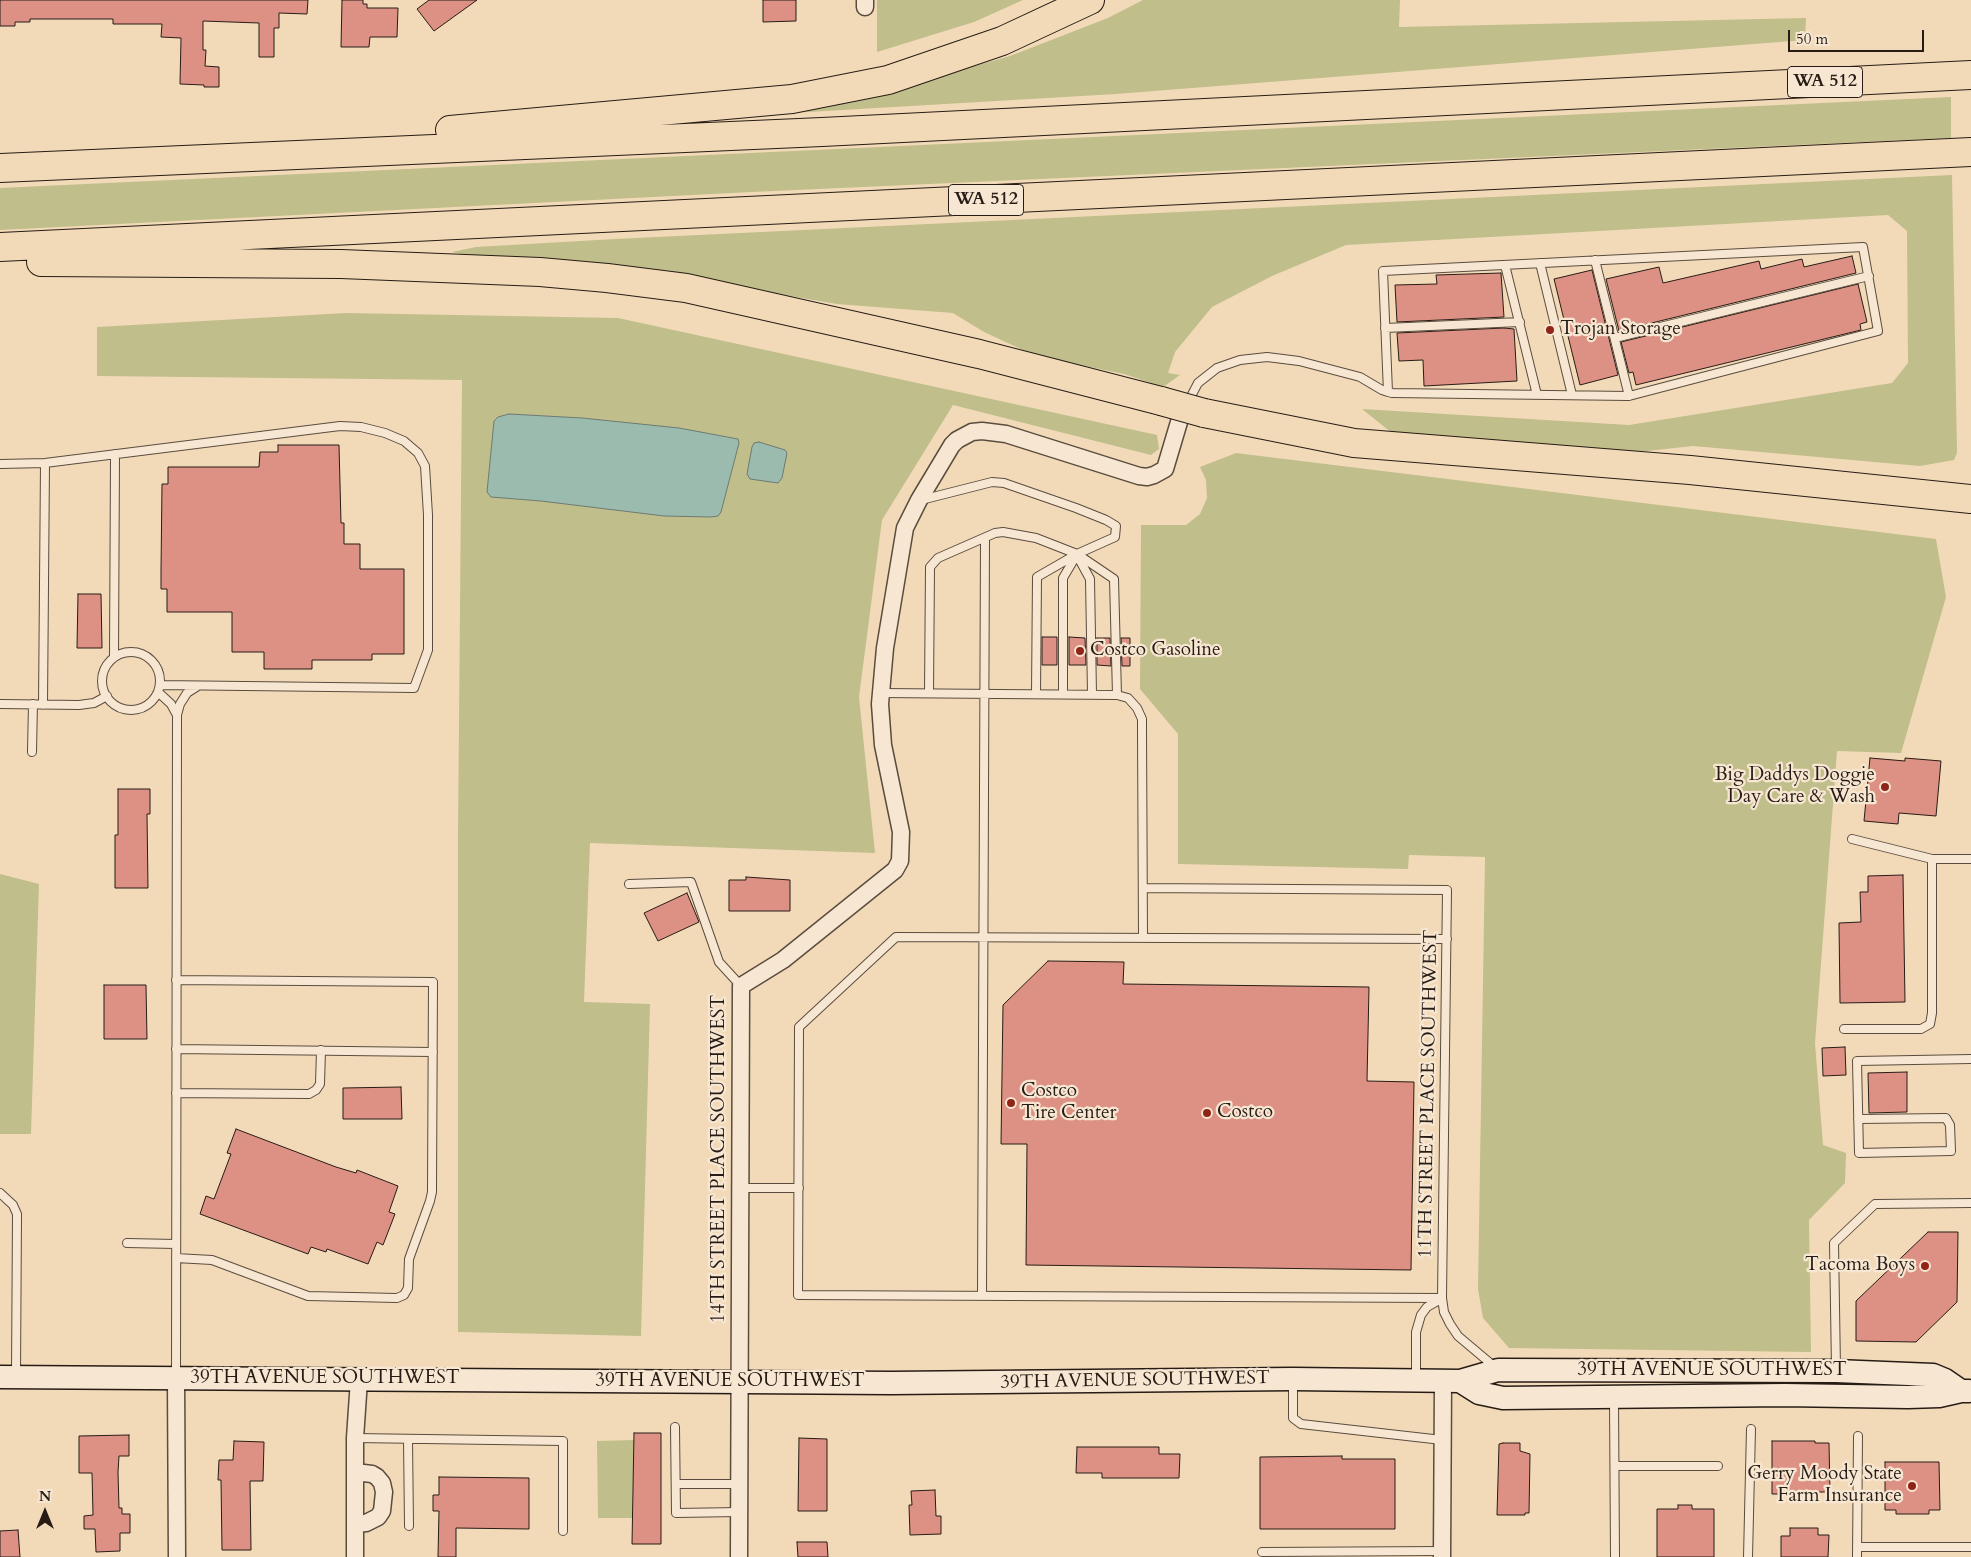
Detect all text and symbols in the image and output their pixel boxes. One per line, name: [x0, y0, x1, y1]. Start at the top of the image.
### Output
scale bar: [1791, 20, 1927, 52]
text: 50 m: [1796, 29, 1828, 49]
road number: WA 512: [1788, 66, 1862, 98]
road number: WA 512: [948, 184, 1024, 216]
place label: Trojan Storage: [1560, 319, 1681, 341]
marker: Trojan Storage: [1544, 324, 1556, 336]
place label: Costco Gasoline: [1090, 640, 1221, 662]
marker: Costco Gasoline: [1074, 645, 1086, 657]
place label: Big Daddys Doggie Day Care & Wash: [1715, 765, 1875, 809]
marker: Big Daddys Doggie Day Care & Wash: [1879, 781, 1891, 793]
street label: 11TH STREET PLACE SOUTHWEST: [1415, 930, 1443, 1258]
street label: 14TH STREET PLACE SOUTHWEST: [709, 995, 731, 1323]
place label: Costco Tire Center: [1021, 1081, 1116, 1125]
marker: Costco Tire Center: [1005, 1097, 1017, 1109]
place label: Costco: [1217, 1102, 1273, 1124]
marker: Costco: [1201, 1107, 1213, 1119]
place label: Tacoma Boys: [1805, 1255, 1915, 1277]
marker: Tacoma Boys: [1919, 1260, 1931, 1272]
street label: 39TH AVENUE SOUTHWEST: [1577, 1360, 1847, 1382]
street label: 39TH AVENUE SOUTHWEST: [1000, 1367, 1270, 1395]
street label: 39TH AVENUE SOUTHWEST: [190, 1368, 460, 1390]
street label: 39TH AVENUE SOUTHWEST: [595, 1371, 865, 1393]
place label: Gerry Moody State Farm Insurance: [1747, 1464, 1902, 1508]
marker: Gerry Moody State Farm Insurance: [1906, 1480, 1918, 1492]
north arrow: [20, 1487, 70, 1537]
text: N: [39, 1487, 51, 1506]

